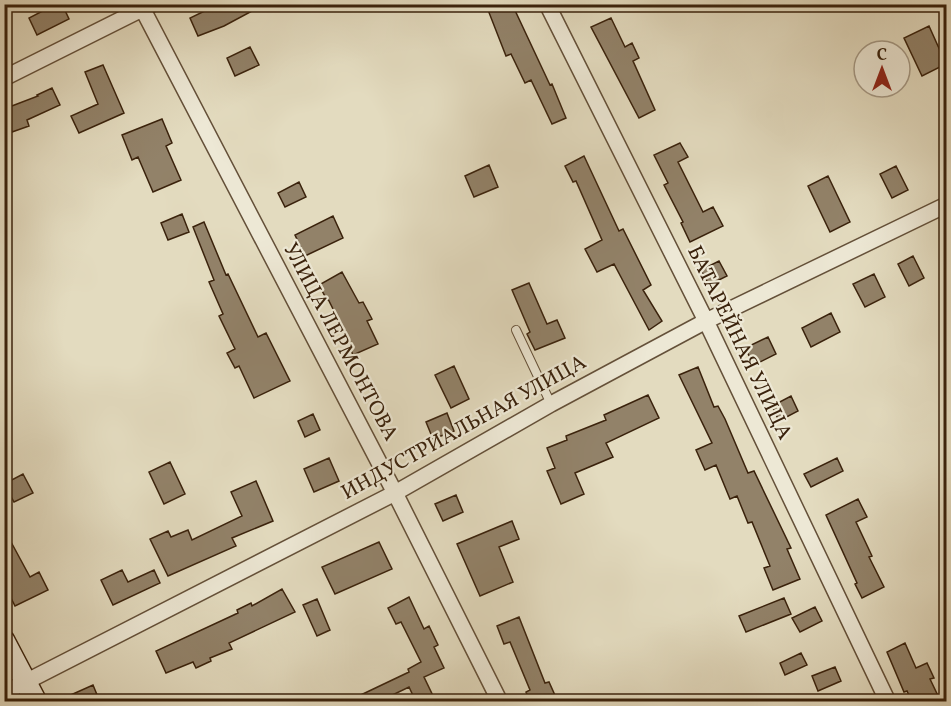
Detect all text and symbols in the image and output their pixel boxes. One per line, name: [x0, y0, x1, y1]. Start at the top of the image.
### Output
north arrow: [852, 39, 912, 99]
text: С: [877, 45, 887, 67]
street label: УЛИЦА ЛЕРМОНТОВА: [275, 238, 405, 446]
street label: БАТАРЕЙНАЯ УЛИЦА: [679, 241, 799, 445]
street label: ИНДУСТРИАЛЬНАЯ УЛИЦА: [336, 348, 592, 508]

